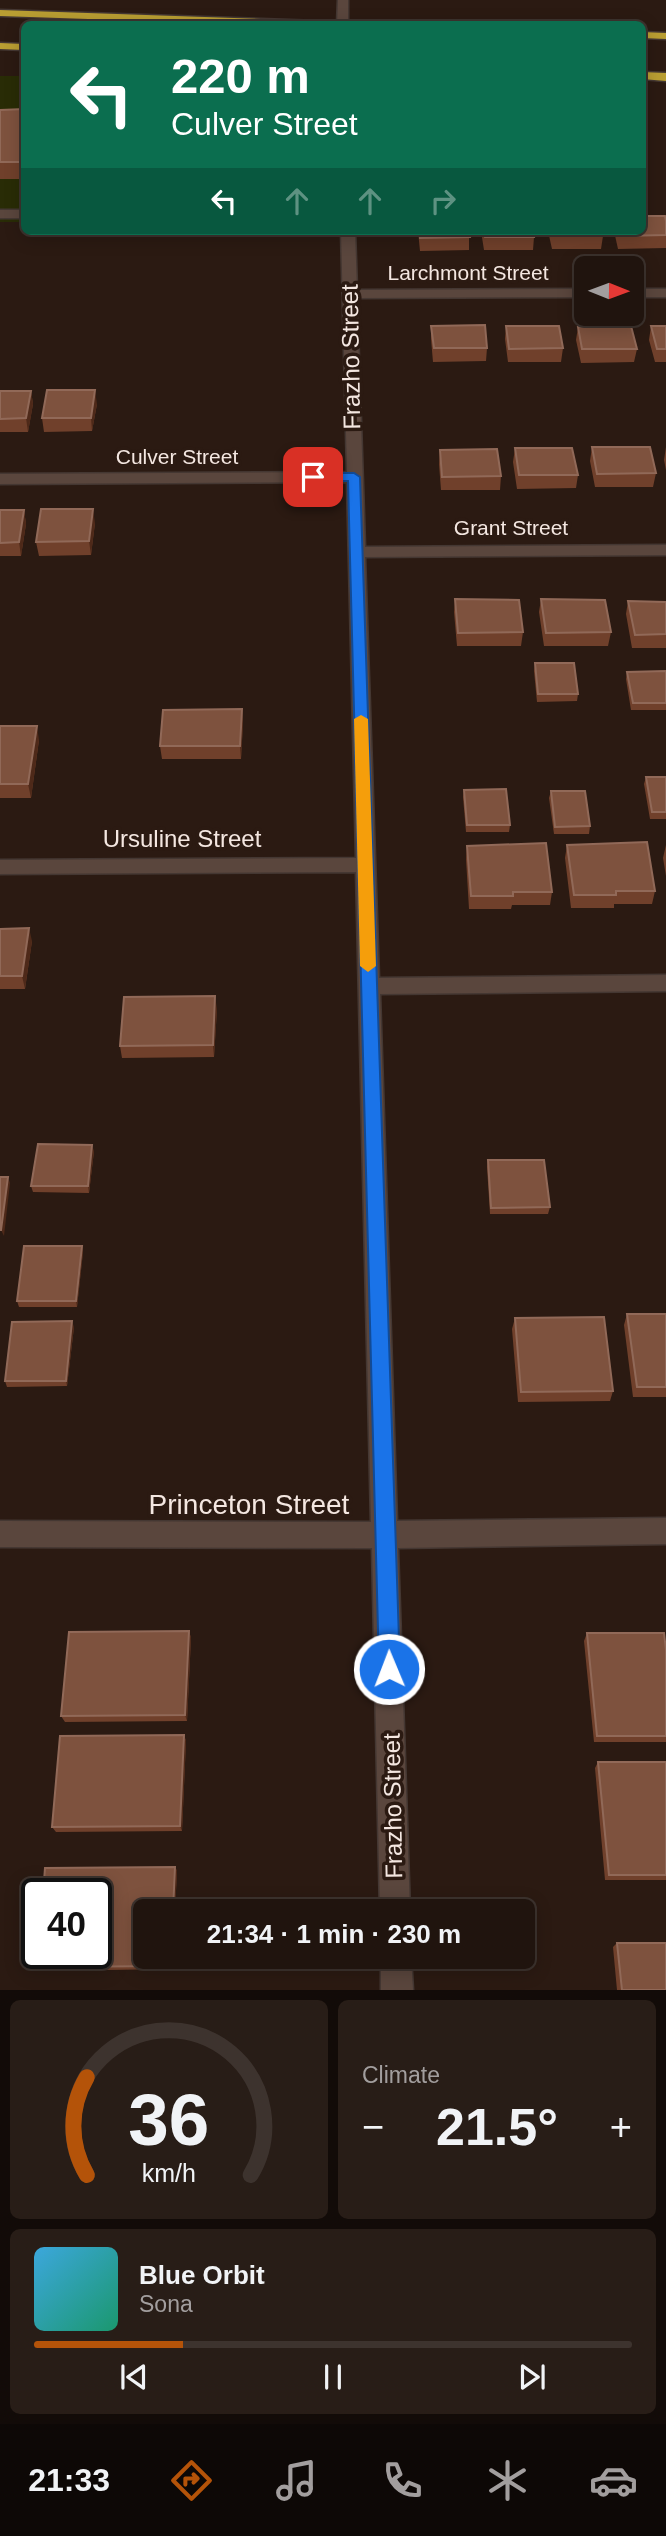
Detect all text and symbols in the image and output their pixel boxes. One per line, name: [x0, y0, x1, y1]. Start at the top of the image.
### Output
icon: left: [56, 49, 147, 140]
text: 220 m: [171, 49, 310, 103]
text: Culver Street: [171, 106, 358, 142]
icon: left: [205, 182, 243, 220]
icon: ahead: [278, 182, 316, 220]
icon: ahead: [351, 182, 389, 220]
icon: right: [424, 182, 462, 220]
north arrow: [574, 256, 644, 326]
map controls: [574, 256, 644, 326]
street label: Larchmont Street: [387, 261, 549, 284]
street label: Frazho Street: [336, 284, 365, 430]
street label: Culver Street: [116, 445, 238, 468]
pin: [283, 447, 343, 507]
icon: arrive: [294, 458, 332, 496]
street label: Grant Street: [454, 516, 568, 539]
street label: Ursuline Street: [103, 825, 262, 852]
street label: Princeton Street: [149, 1489, 350, 1520]
position arrow: [352, 1632, 426, 1706]
street label: Frazho Street: [378, 1733, 407, 1879]
speed limit sign: 40: [21, 1878, 112, 1969]
text: 21:34 · 1 min · 230 m: [207, 1919, 461, 1949]
text: Climate: [362, 2062, 440, 2088]
text: 36: [129, 2080, 209, 2161]
text: 21.5°: [436, 2098, 558, 2156]
text: −: [362, 2106, 384, 2148]
text: +: [610, 2106, 632, 2148]
text: km/h: [142, 2159, 196, 2187]
text: Blue Orbit: [139, 2260, 265, 2290]
text: Sona: [139, 2291, 193, 2317]
icon: previous: [115, 2358, 153, 2396]
icon: pause: [314, 2358, 352, 2396]
icon: next: [513, 2358, 551, 2396]
icon: directions: [167, 2456, 216, 2505]
icon: music: [272, 2456, 321, 2505]
icon: phone: [378, 2456, 427, 2505]
icon: climate: [483, 2456, 532, 2505]
icon: car: [589, 2456, 638, 2505]
text: 21:33: [28, 2462, 110, 2498]

